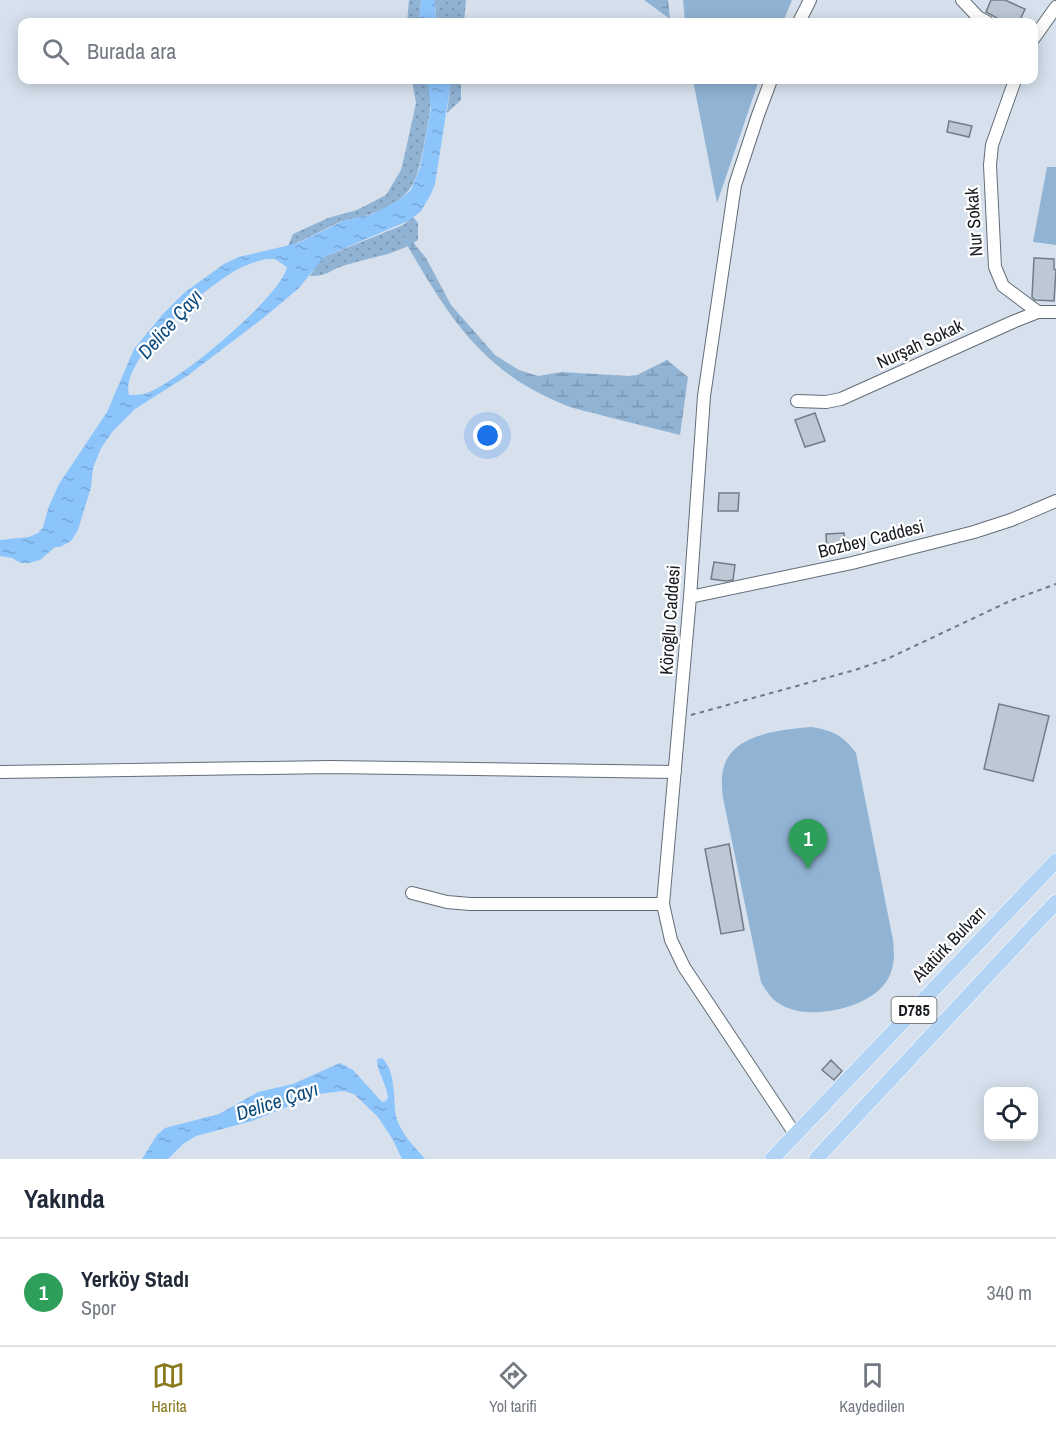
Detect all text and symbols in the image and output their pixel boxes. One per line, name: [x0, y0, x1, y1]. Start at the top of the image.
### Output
search box: [18, 18, 1038, 84]
icon: search: [39, 35, 72, 68]
text: Burada ara: [87, 36, 176, 66]
street label: Nur Sokak: [959, 186, 988, 257]
water label: Delice Çayı: [131, 283, 208, 364]
street label: Nurşah Sokak: [872, 312, 968, 374]
your location: [473, 421, 502, 450]
street label: Bozbey Caddesi: [815, 513, 926, 564]
street label: Köroğlu Caddesi: [653, 564, 686, 676]
pin: 1: [788, 820, 828, 869]
street label: Atatürk Bulvarı: [905, 900, 991, 988]
road number: D785: [892, 997, 936, 1023]
water label: Delice Çayı: [232, 1075, 321, 1126]
map controls: [984, 1087, 1038, 1141]
button: locate: [984, 1087, 1038, 1141]
text: Yakında: [24, 1181, 105, 1216]
text: Yerköy Stadı: [81, 1264, 189, 1294]
text: 1: [39, 1279, 48, 1306]
text: 340 m: [986, 1279, 1032, 1306]
text: Spor: [81, 1294, 116, 1321]
tab: Harita: [151, 1359, 187, 1417]
tab: Yol tarifi: [489, 1359, 537, 1417]
tab: Kaydedilen: [839, 1359, 905, 1417]

